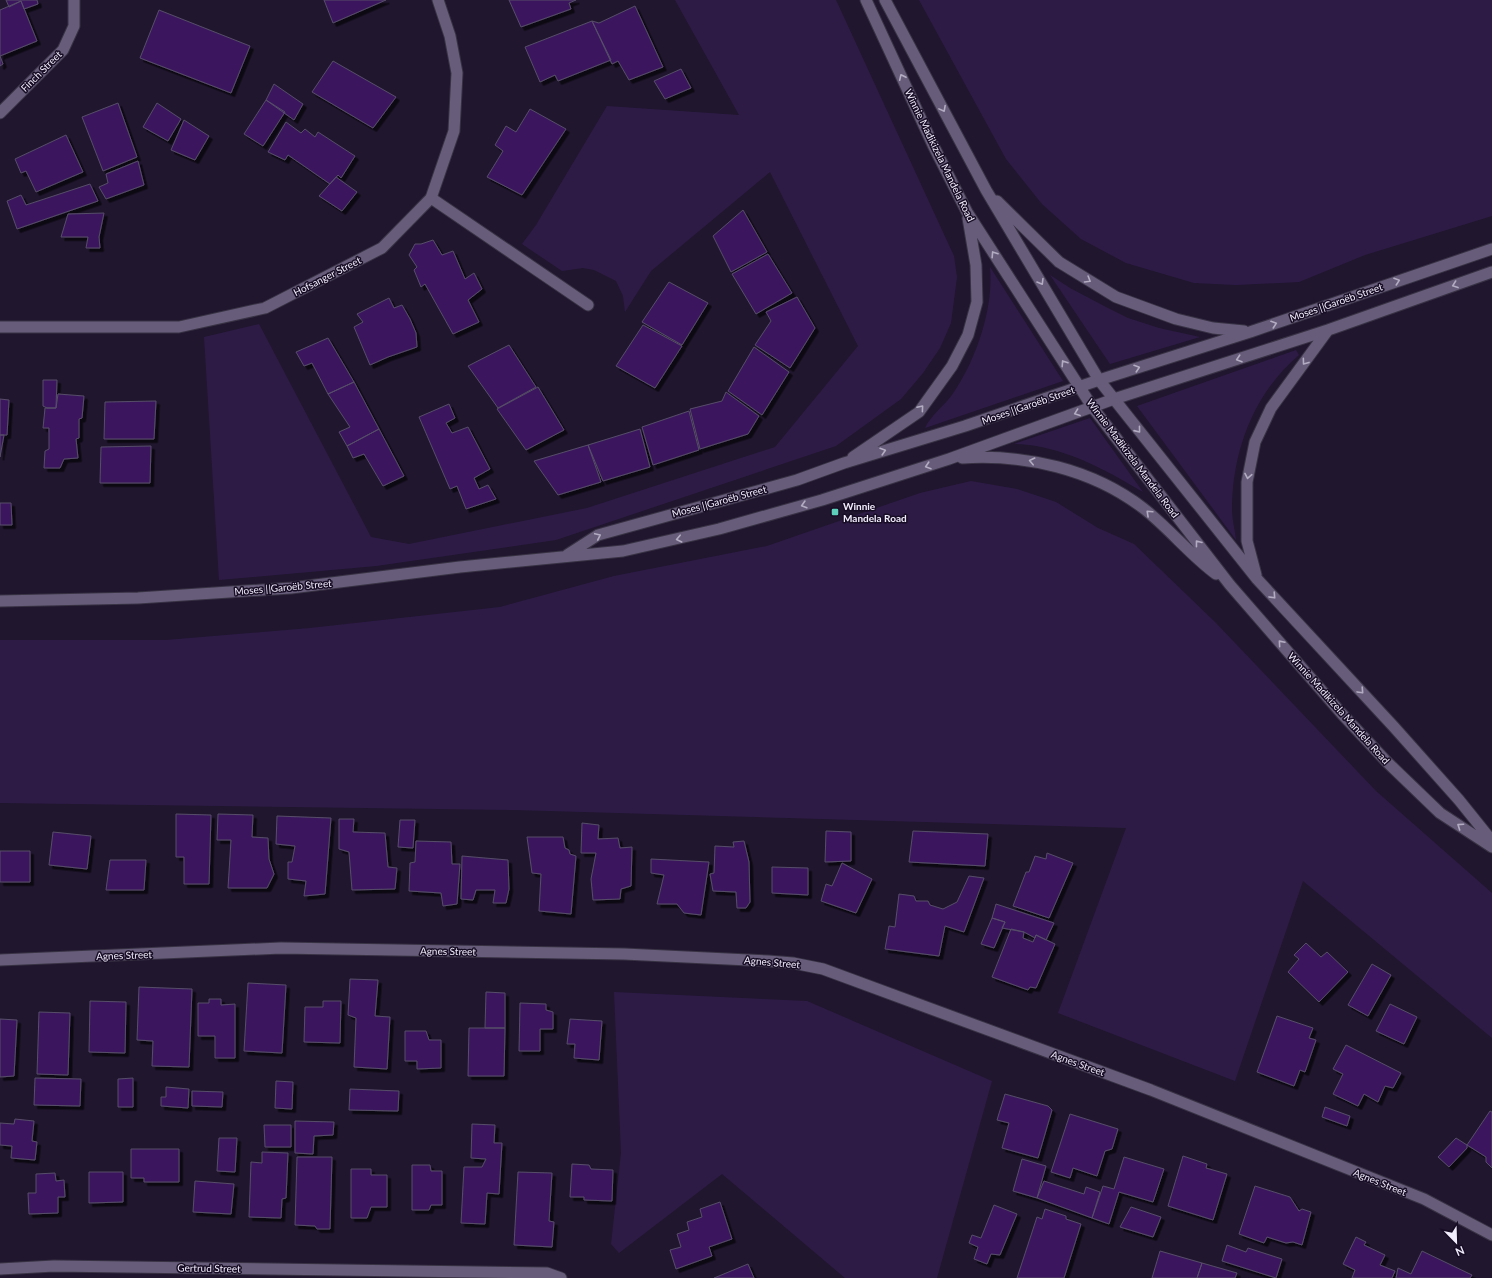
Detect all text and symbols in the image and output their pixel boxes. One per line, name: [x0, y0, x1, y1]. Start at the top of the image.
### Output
street label: Finch Street: [18, 48, 64, 94]
one-way arrow: [898, 74, 906, 81]
street label: Winnie Madikizela Mandela Road: [903, 87, 977, 223]
one-way arrow: [938, 104, 945, 112]
one-way arrow: [991, 251, 999, 258]
street label: Hofsanger Street: [291, 254, 363, 298]
one-way arrow: [1084, 275, 1091, 282]
one-way arrow: [1037, 278, 1044, 285]
one-way arrow: [1393, 278, 1400, 286]
street label: Moses ǁGaroëb Street: [1288, 280, 1384, 324]
one-way arrow: [1452, 281, 1459, 289]
one-way arrow: [1270, 320, 1277, 328]
one-way arrow: [1236, 354, 1243, 363]
one-way arrow: [1303, 357, 1310, 364]
one-way arrow: [1062, 360, 1069, 367]
one-way arrow: [1133, 364, 1140, 373]
street label: Moses ǁGaroëb Street: [980, 383, 1076, 427]
street label: Winnie Madikizela Mandela Road: [1084, 396, 1182, 520]
one-way arrow: [917, 406, 924, 413]
one-way arrow: [1074, 409, 1081, 417]
one-way arrow: [1133, 425, 1140, 432]
one-way arrow: [879, 447, 886, 456]
one-way arrow: [1028, 458, 1035, 466]
one-way arrow: [925, 461, 932, 470]
one-way arrow: [1245, 473, 1253, 479]
street label: Moses ǁGaroëb Street: [670, 482, 768, 519]
one-way arrow: [801, 500, 808, 509]
place label: Winnie Mandela Road: [843, 500, 907, 524]
marker: Winnie Mandela Road: [830, 507, 840, 517]
one-way arrow: [1146, 510, 1154, 518]
one-way arrow: [593, 533, 601, 541]
one-way arrow: [676, 534, 682, 542]
one-way arrow: [1196, 541, 1203, 548]
street label: Moses ǁGaroëb Street: [234, 577, 333, 597]
one-way arrow: [1268, 591, 1276, 599]
one-way arrow: [1278, 641, 1285, 648]
street label: Winnie Madikizela Mandela Road: [1286, 650, 1392, 766]
one-way arrow: [1356, 687, 1363, 694]
one-way arrow: [1457, 823, 1464, 830]
street label: Agnes Street: [420, 945, 477, 957]
street label: Agnes Street: [96, 948, 153, 962]
street label: Agnes Street: [744, 954, 801, 970]
street label: Agnes Street: [1050, 1048, 1107, 1078]
street label: Agnes Street: [1352, 1166, 1409, 1198]
north arrow: [1436, 1222, 1476, 1262]
text: N: [1454, 1244, 1467, 1259]
street label: Gertrud Street: [177, 1261, 241, 1275]

